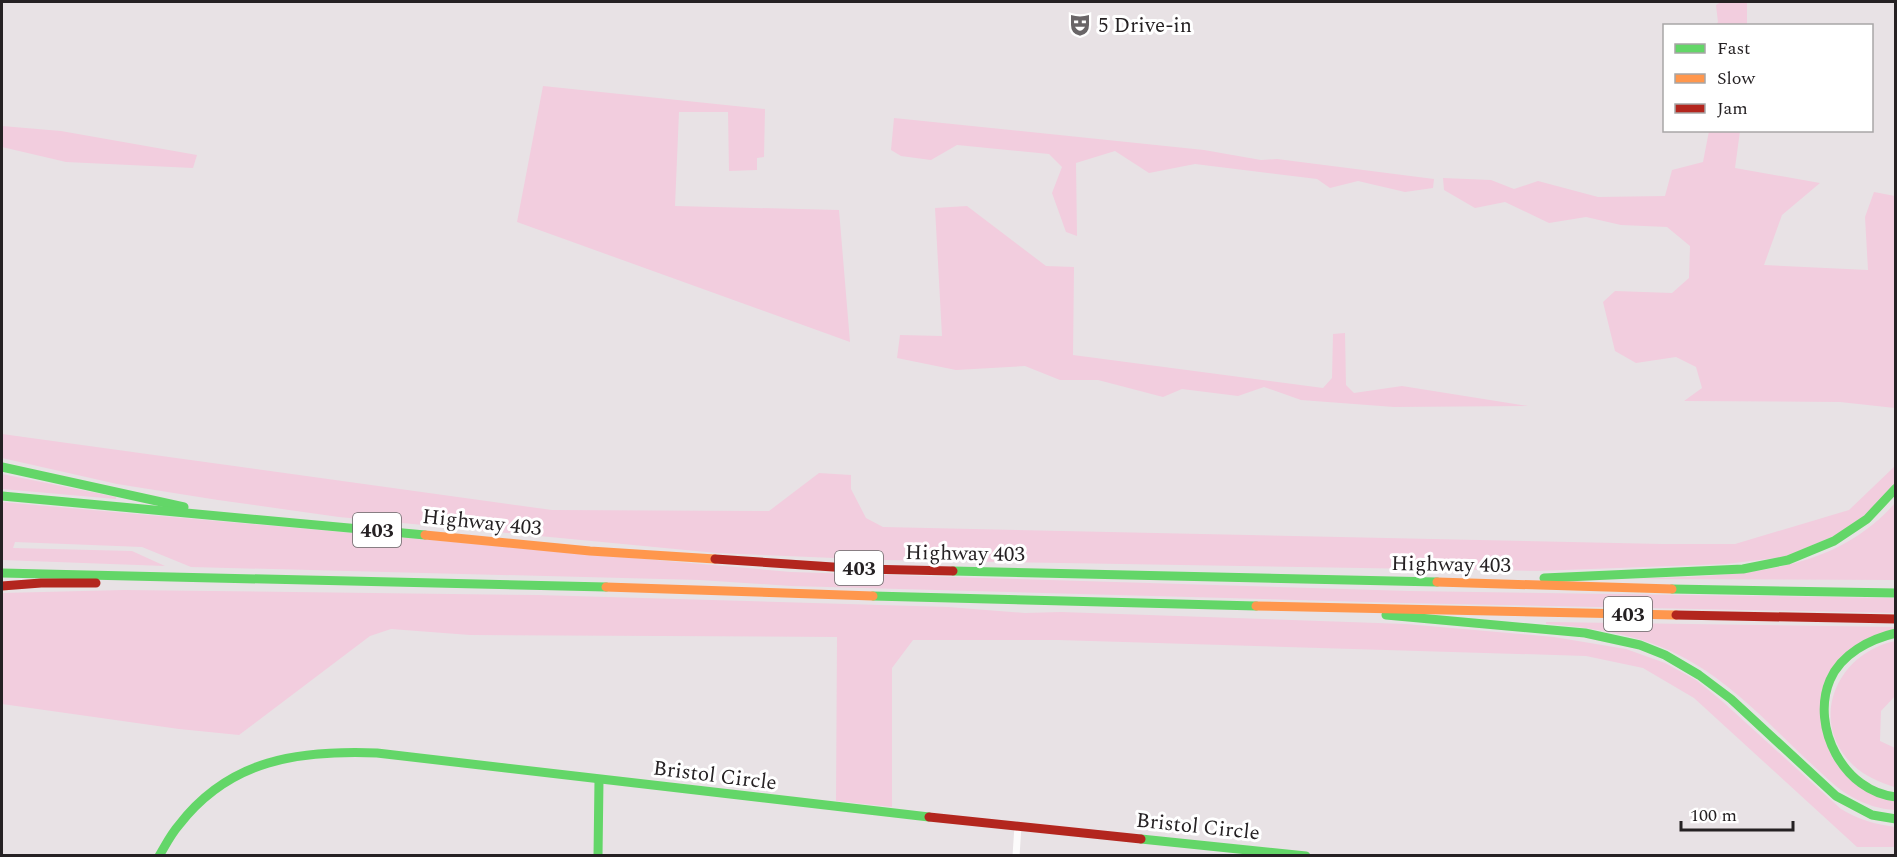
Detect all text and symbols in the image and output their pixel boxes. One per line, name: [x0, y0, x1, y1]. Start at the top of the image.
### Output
place label: 5 Drive-in: [1098, 10, 1192, 42]
theatre icon: 5 Drive-in: [1067, 12, 1093, 38]
legend: [1663, 24, 1873, 132]
text: Fast: [1717, 35, 1750, 62]
text: Slow: [1717, 65, 1756, 92]
text: Jam: [1717, 95, 1748, 122]
street label: Highway 403: [421, 501, 544, 545]
road number: 403: [353, 513, 401, 547]
street label: Highway 403: [905, 537, 1026, 571]
street label: Highway 403: [1391, 548, 1512, 582]
road number: 403: [835, 551, 883, 585]
road number: 403: [1604, 597, 1652, 631]
street label: Bristol Circle: [651, 753, 779, 799]
scale bar: [1681, 794, 1794, 832]
text: 100 m: [1690, 802, 1737, 829]
street label: Bristol Circle: [1134, 805, 1261, 849]

